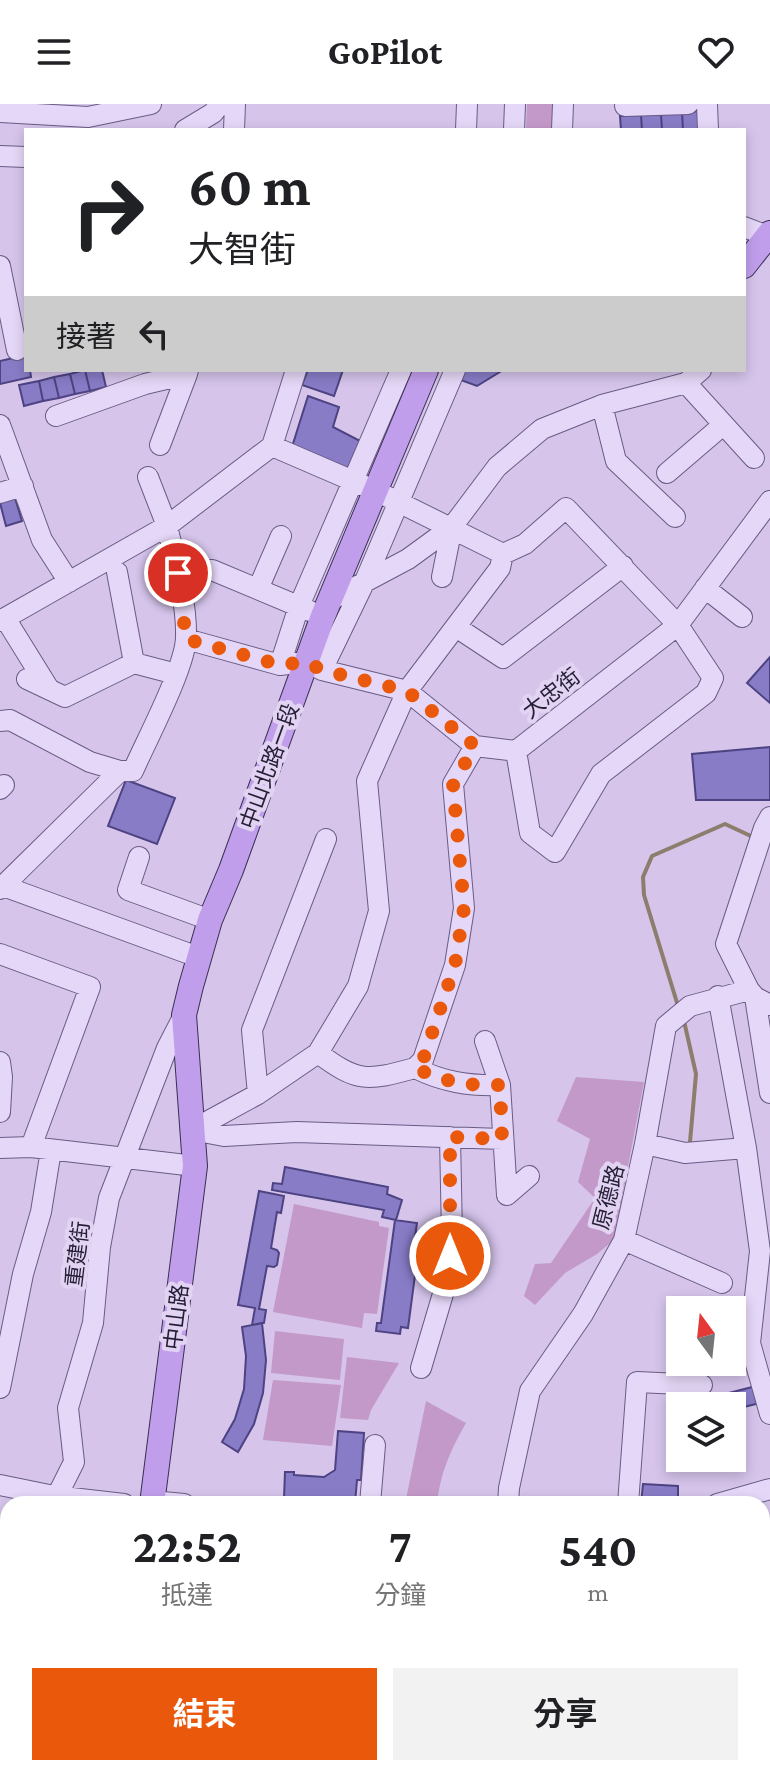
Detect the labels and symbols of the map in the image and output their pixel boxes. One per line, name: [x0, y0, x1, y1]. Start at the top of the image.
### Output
pin: [144, 539, 212, 607]
street label: 大忠街: [518, 663, 585, 724]
street label: 中山北路一段: [235, 700, 304, 832]
street label: 原德路: [588, 1162, 629, 1232]
position arrow: [408, 1214, 492, 1298]
street label: 重建街: [61, 1220, 94, 1288]
street label: 中山路: [160, 1283, 193, 1351]
north arrow: [666, 1296, 746, 1376]

